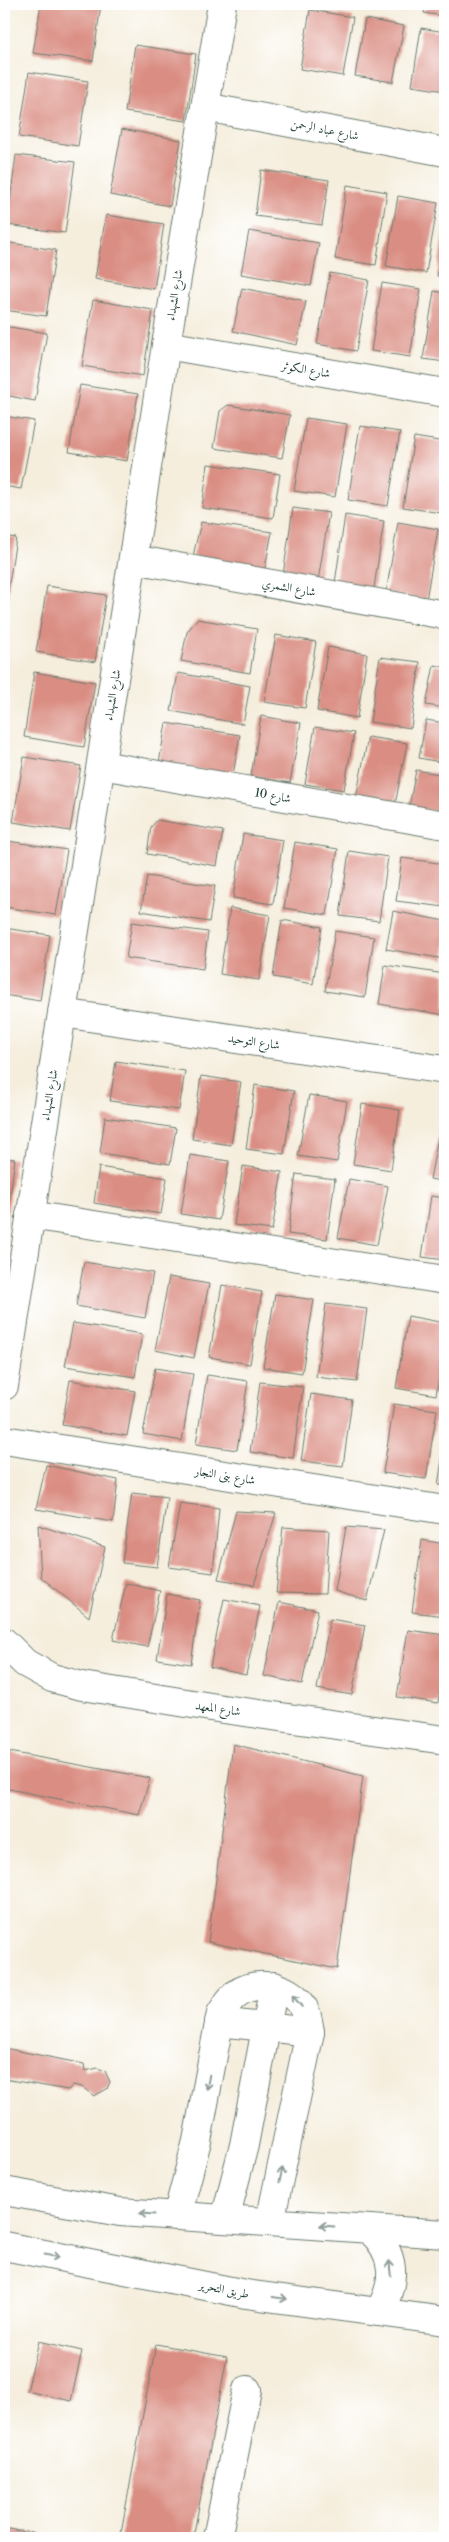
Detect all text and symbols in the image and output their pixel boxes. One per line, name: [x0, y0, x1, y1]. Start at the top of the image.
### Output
street label: شارع عباد الرحمن: [289, 115, 360, 147]
street label: شارع الشهداء: [163, 268, 189, 322]
street label: شارع الكوثر: [278, 357, 332, 385]
street label: شارع الشمري: [260, 575, 317, 603]
street label: شارع الشهداء: [101, 668, 127, 722]
street label: شارع 10: [253, 784, 293, 810]
street label: شارع التوحيد: [227, 1030, 281, 1056]
street label: شارع الشهداء: [38, 1068, 64, 1122]
street label: شارع بنى النجار: [192, 1463, 256, 1491]
street label: شارع المعهد: [194, 1697, 242, 1723]
one-way arrow: [292, 1995, 303, 2008]
one-way arrow: [203, 2074, 213, 2090]
one-way arrow: [276, 2167, 286, 2183]
one-way arrow: [139, 2210, 155, 2219]
one-way arrow: [319, 2222, 335, 2231]
one-way arrow: [43, 2251, 59, 2261]
one-way arrow: [385, 2260, 395, 2276]
street label: طريق التحرير: [195, 2276, 251, 2302]
one-way arrow: [272, 2293, 288, 2303]

